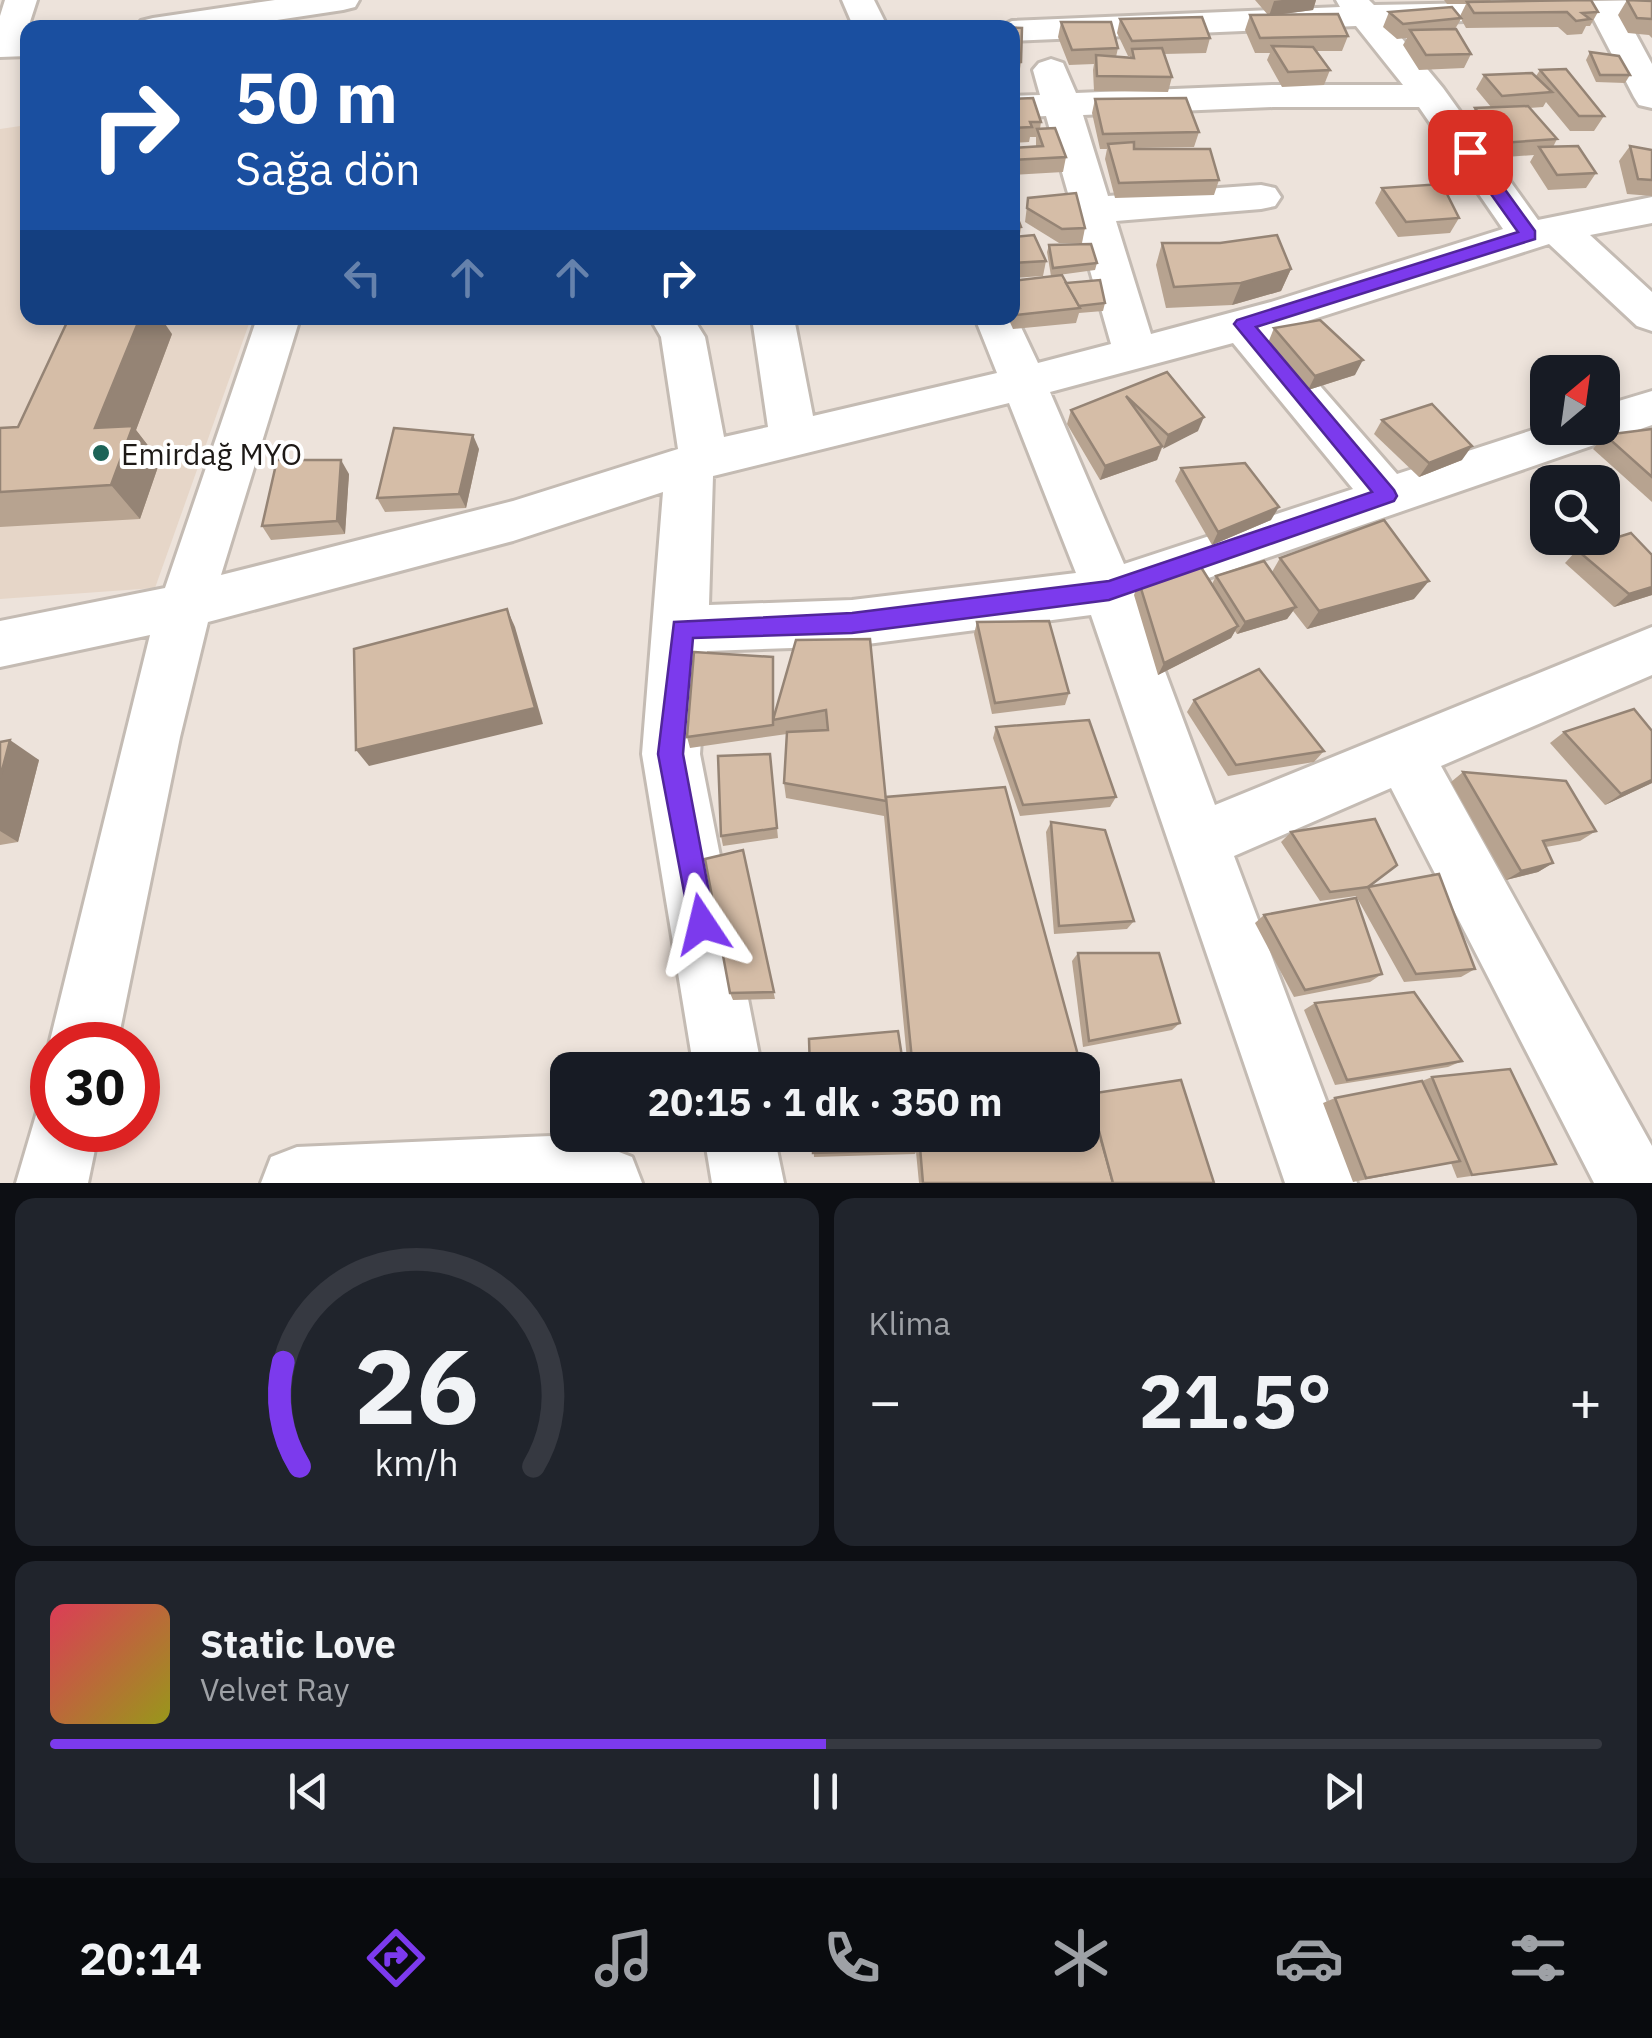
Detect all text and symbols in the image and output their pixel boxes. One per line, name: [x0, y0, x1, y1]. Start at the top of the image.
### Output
text: 50 m: [235, 51, 398, 142]
icon: right: [70, 60, 200, 190]
pin: [1428, 110, 1513, 195]
icon: arrive: [1443, 125, 1498, 180]
text: Sağa dön: [235, 139, 420, 197]
icon: left: [335, 250, 390, 305]
icon: ahead: [440, 250, 495, 305]
icon: ahead: [545, 250, 600, 305]
icon: right: [650, 250, 705, 305]
north arrow: [1530, 355, 1620, 445]
map controls: [1530, 355, 1620, 555]
place label: Emirdağ MYO: [121, 434, 302, 473]
marker: Emirdağ MYO: [90, 442, 112, 464]
button: search: [1530, 465, 1620, 555]
position arrow: [650, 872, 754, 976]
speed limit sign: 30: [30, 1022, 160, 1152]
text: 20:15 · 1 dk · 350 m: [648, 1077, 1002, 1126]
text: Klima: [869, 1302, 951, 1344]
text: 26: [354, 1317, 479, 1453]
text: 21.5°: [1138, 1351, 1332, 1449]
text: −: [869, 1365, 902, 1436]
text: +: [1569, 1365, 1602, 1436]
text: km/h: [375, 1439, 459, 1486]
text: Static Love: [200, 1619, 396, 1668]
text: Velvet Ray: [200, 1668, 349, 1710]
icon: previous: [281, 1764, 336, 1819]
icon: pause: [798, 1764, 853, 1819]
icon: next: [1316, 1764, 1371, 1819]
icon: directions: [361, 1923, 431, 1993]
icon: music: [589, 1923, 659, 1993]
icon: phone: [817, 1923, 887, 1993]
icon: climate: [1046, 1923, 1116, 1993]
icon: car: [1274, 1923, 1344, 1993]
icon: filters: [1503, 1923, 1573, 1993]
text: 20:14: [79, 1929, 202, 1987]

